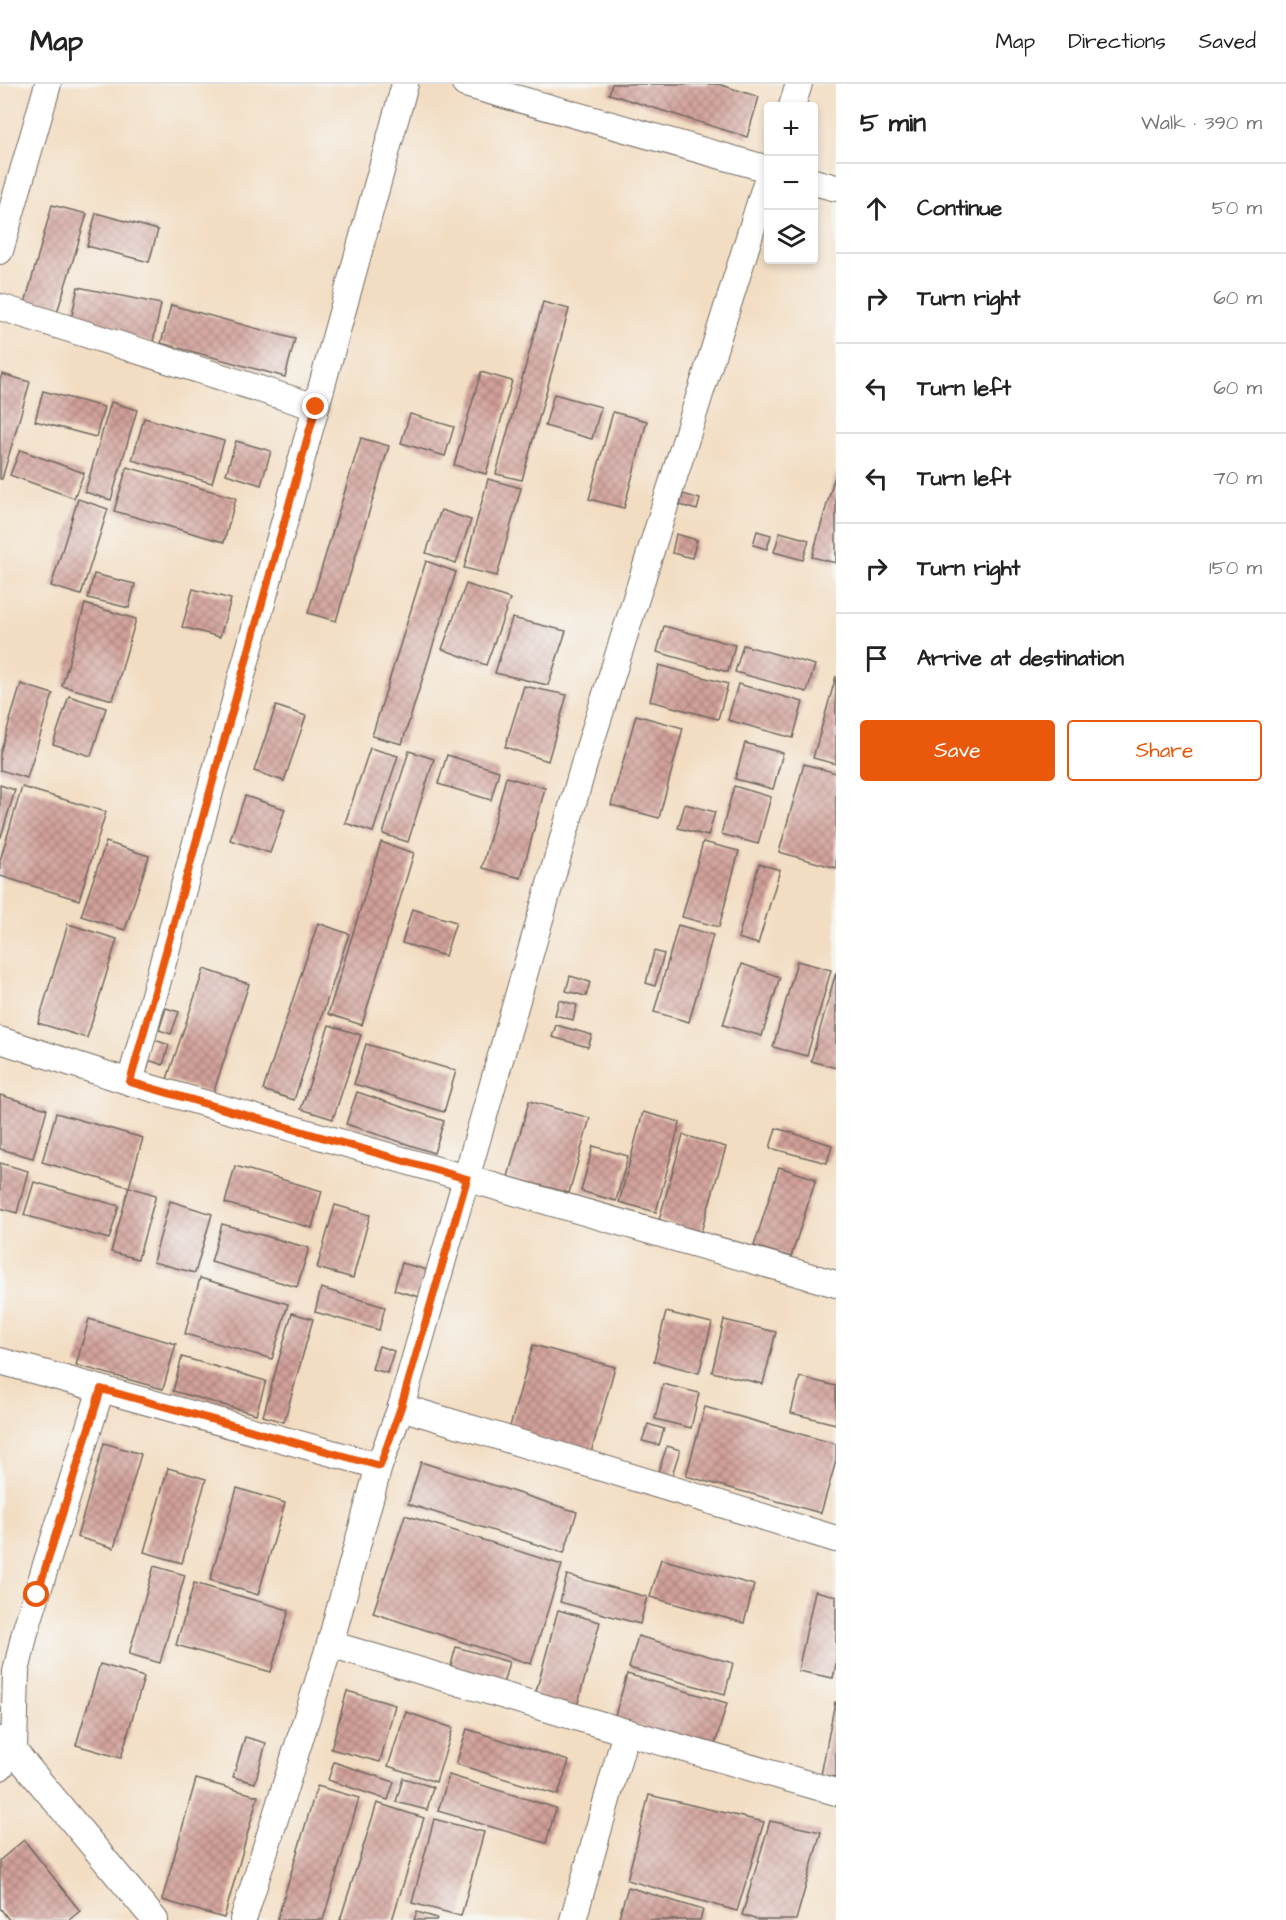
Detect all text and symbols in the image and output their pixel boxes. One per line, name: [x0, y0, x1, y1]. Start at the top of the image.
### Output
text: Map: [30, 22, 83, 61]
text: Map: [995, 27, 1035, 56]
text: Directions: [1068, 27, 1166, 56]
text: Saved: [1199, 27, 1256, 56]
map controls: [764, 102, 818, 264]
button: +: [764, 102, 818, 156]
text: 5 min: [860, 105, 926, 141]
text: Walk · 390 m: [1141, 109, 1262, 137]
button: −: [764, 156, 818, 210]
icon: ahead: [860, 192, 893, 225]
text: Continue: [917, 193, 1002, 224]
text: 50 m: [1212, 194, 1262, 222]
button: layers: [764, 210, 818, 264]
icon: right: [860, 282, 893, 315]
text: Turn right: [917, 283, 1020, 314]
text: 60 m: [1213, 284, 1262, 312]
icon: left: [860, 372, 893, 405]
text: Turn left: [917, 373, 1011, 404]
text: 60 m: [1213, 374, 1262, 402]
route end: [302, 393, 328, 419]
icon: left: [860, 462, 893, 495]
text: Turn left: [917, 463, 1011, 494]
text: 70 m: [1214, 464, 1262, 492]
icon: right: [860, 552, 893, 585]
text: Turn right: [917, 553, 1020, 584]
text: 150 m: [1209, 554, 1262, 582]
icon: arrive: [860, 642, 893, 675]
text: Arrive at destination: [917, 643, 1124, 674]
button: Save: [860, 720, 1055, 781]
button: Share: [1067, 720, 1262, 781]
route start: [23, 1581, 49, 1607]

